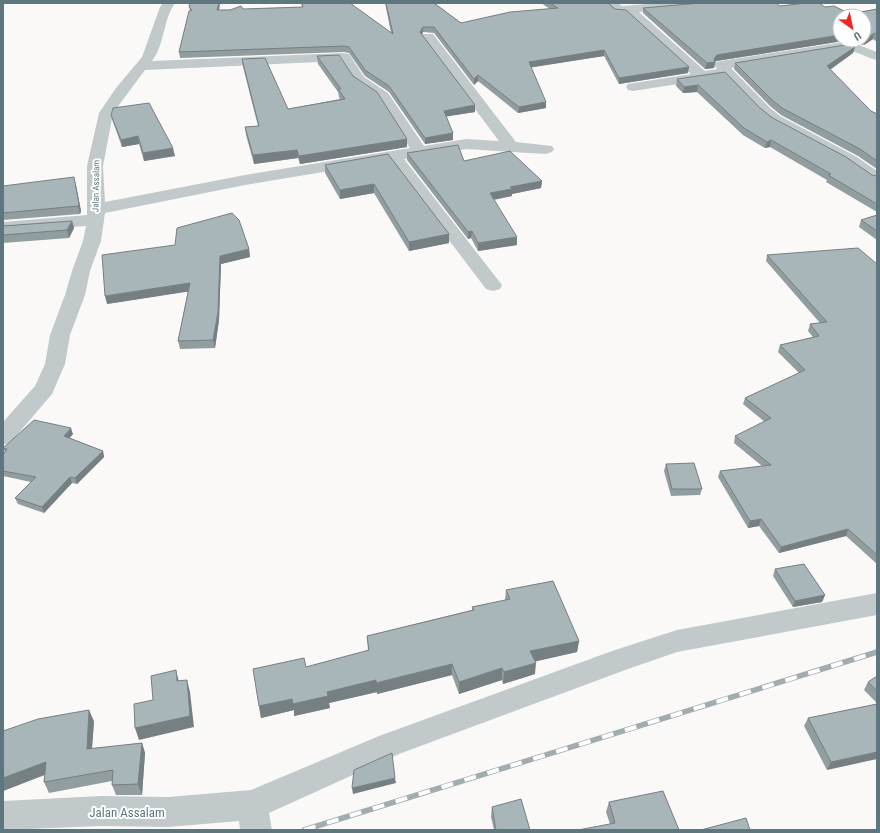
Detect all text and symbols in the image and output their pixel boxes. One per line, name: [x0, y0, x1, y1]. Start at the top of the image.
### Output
north arrow: [832, 8, 872, 48]
text: U: [851, 29, 863, 43]
street label: Jalan Assalam: [91, 160, 101, 212]
street label: Jalan Assalam: [89, 805, 165, 820]

